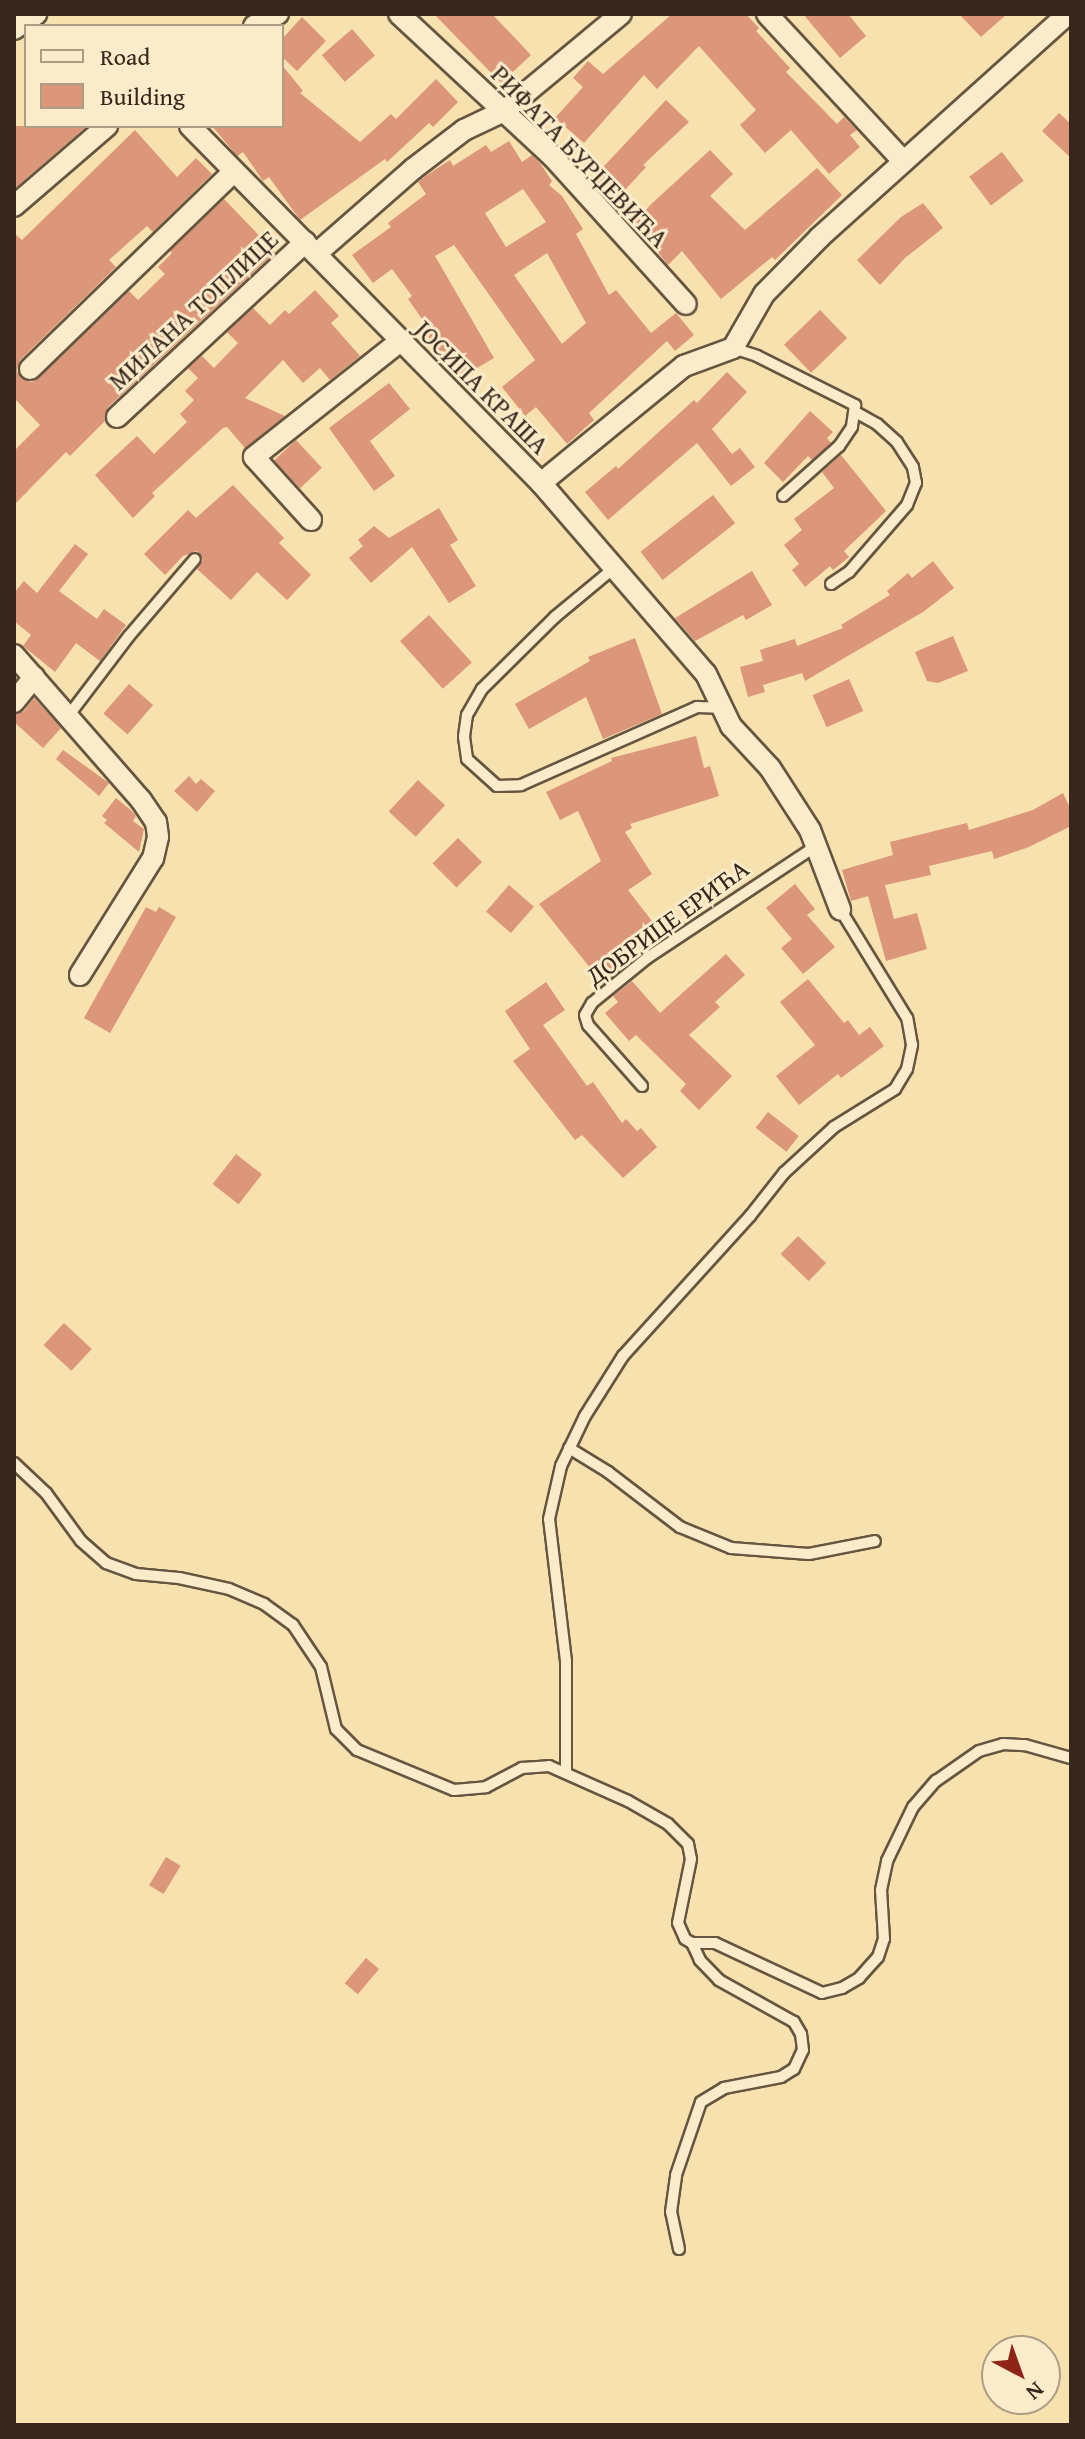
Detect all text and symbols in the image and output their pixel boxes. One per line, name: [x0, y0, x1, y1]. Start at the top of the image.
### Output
legend: [24, 24, 284, 128]
text: Road: [100, 39, 150, 74]
street label: РИФАТА БУРЏЕВИЋА: [485, 58, 675, 254]
text: Building: [100, 79, 185, 114]
street label: МИЛАНА ТОПЛИЦЕ: [102, 224, 284, 396]
street label: ЈОСИПА КРАША: [408, 313, 556, 461]
street label: ДОБРИЦЕ ЕРИЋА: [579, 852, 755, 992]
north arrow: [981, 2335, 1061, 2415]
text: N: [1019, 2375, 1051, 2409]

